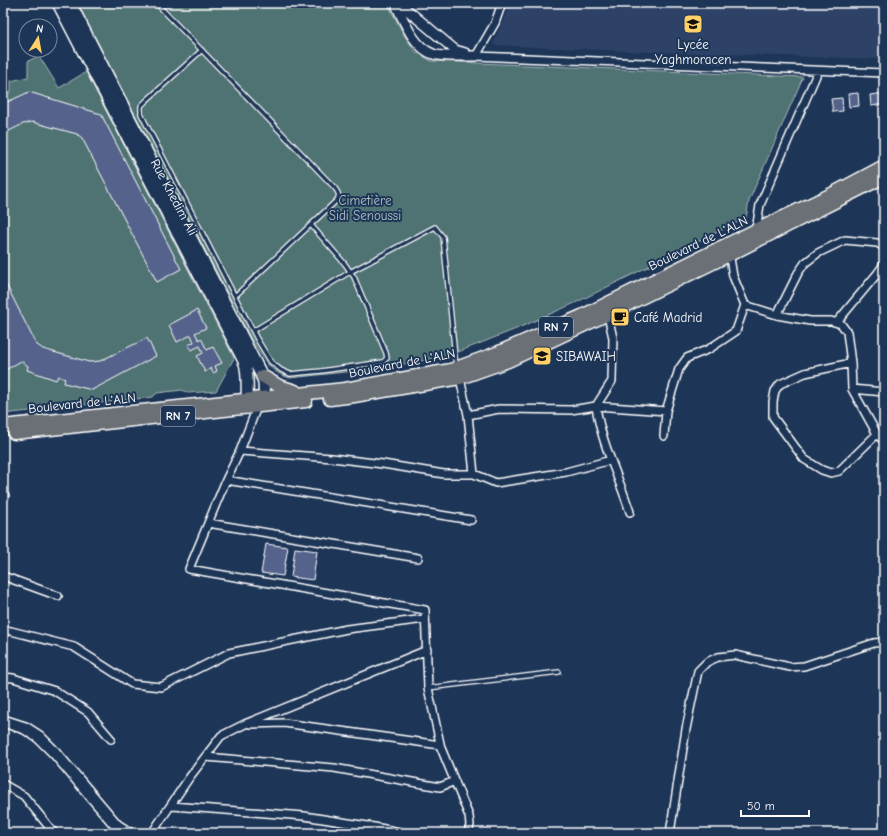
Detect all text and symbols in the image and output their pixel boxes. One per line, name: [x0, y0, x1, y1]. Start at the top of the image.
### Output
school or university icon: Lycée Yaghmoracen: [682, 13, 704, 35]
north arrow: [18, 18, 58, 58]
text: N: [35, 22, 45, 36]
place label: Lycée Yaghmoracen: [655, 37, 731, 67]
street label: Rue Khedim Ali: [148, 156, 200, 238]
park label: Cimetière Sidi Senoussi: [329, 193, 401, 223]
street label: Boulevard de L'ALN: [646, 213, 750, 273]
cafe icon: Café Madrid: [609, 306, 631, 328]
place label: Café Madrid: [634, 310, 702, 325]
road number: RN 7: [539, 317, 573, 337]
street label: Boulevard de L'ALN: [347, 345, 457, 381]
school or university icon: SIBAWAIH: [531, 345, 553, 367]
place label: SIBAWAIH: [556, 349, 616, 364]
street label: Boulevard de L'ALN: [27, 390, 137, 416]
road number: RN 7: [161, 406, 195, 426]
scale bar: [741, 792, 809, 818]
text: 50 m: [747, 799, 775, 813]

